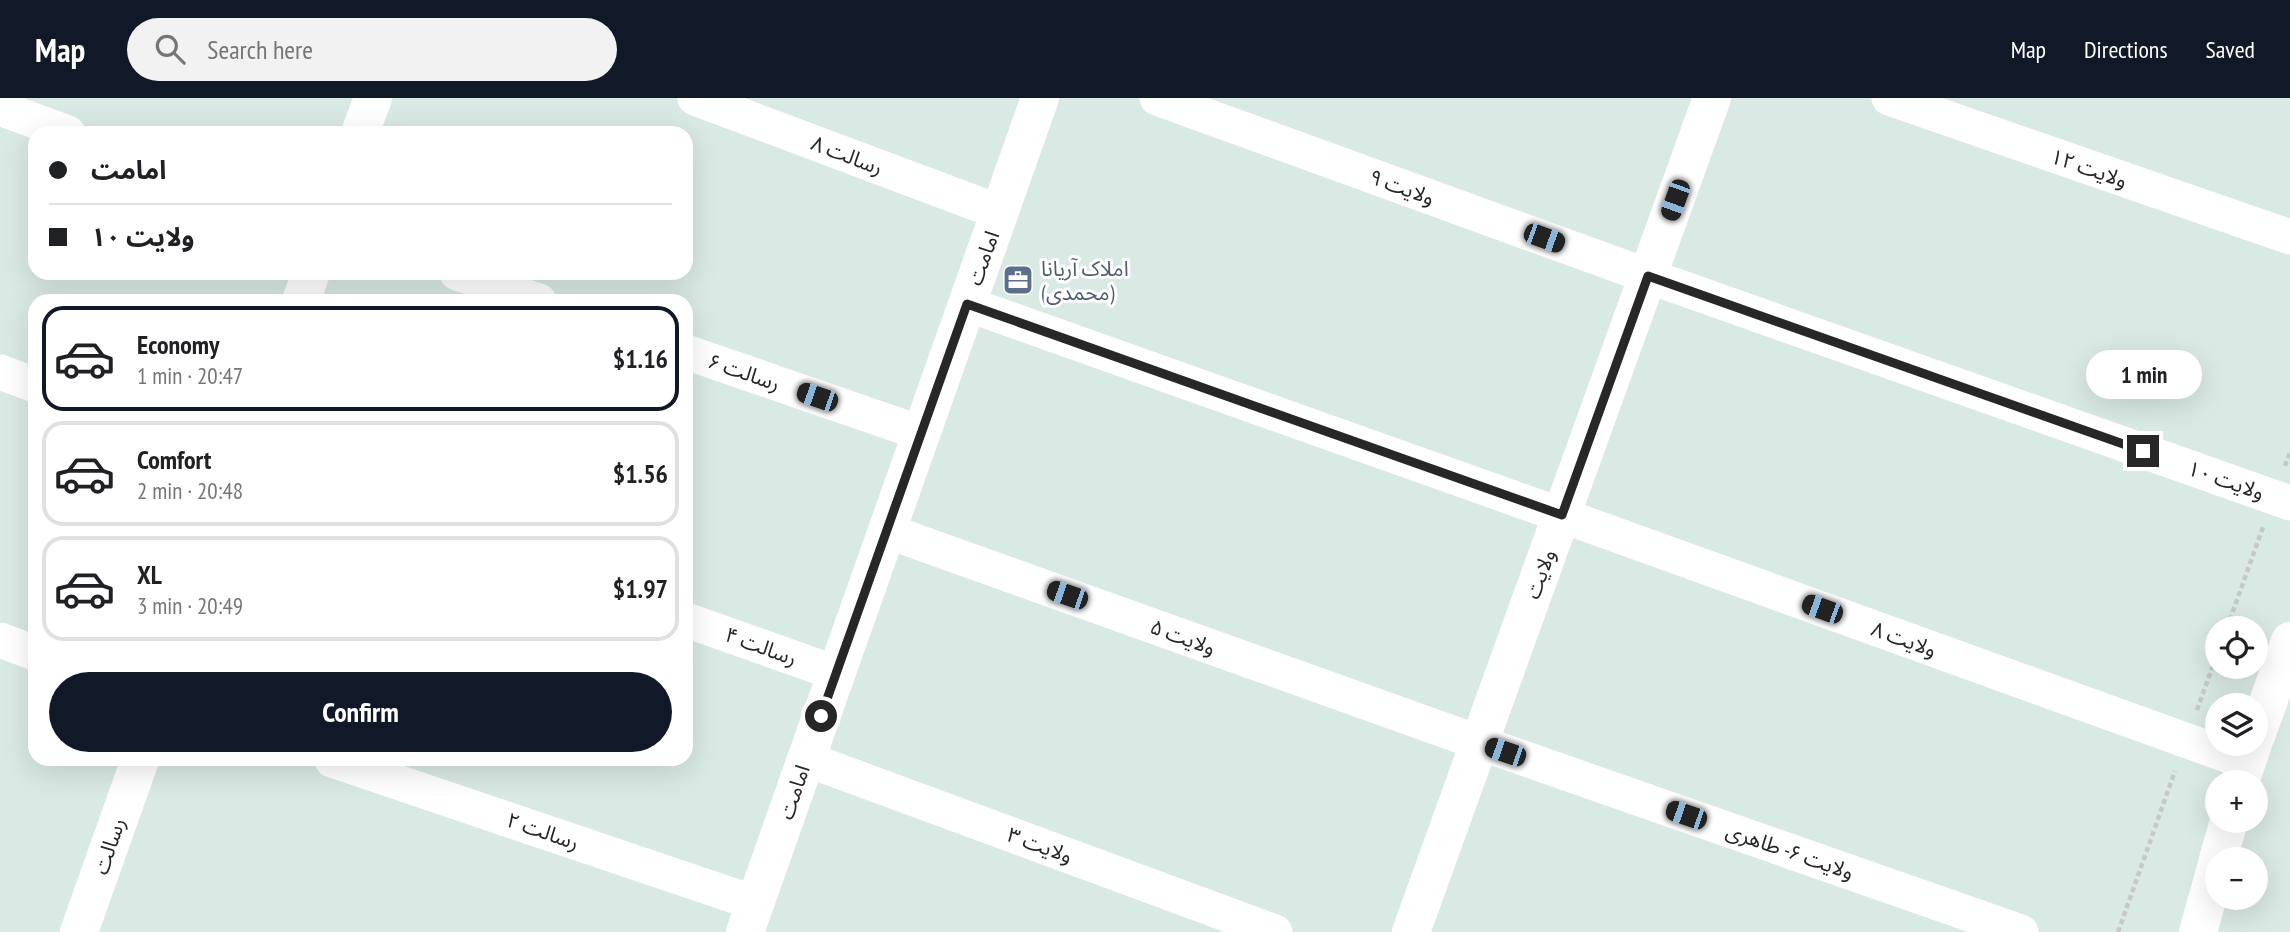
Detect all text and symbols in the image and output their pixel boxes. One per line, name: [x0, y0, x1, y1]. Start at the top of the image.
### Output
search box: [127, 18, 617, 81]
text: Map: [35, 28, 85, 71]
icon: search: [151, 30, 189, 68]
text: Search here: [207, 33, 313, 66]
text: Map: [2011, 34, 2046, 65]
text: Directions: [2084, 34, 2168, 65]
text: Saved: [2206, 34, 2255, 65]
street label: رسالت ۸: [807, 129, 887, 181]
street label: ولایت ۱۲: [2047, 142, 2131, 194]
text: امامت: [91, 153, 166, 186]
street label: ولایت ۹: [1366, 163, 1438, 211]
car: [1658, 177, 1693, 223]
text: ولایت ۱۰: [91, 220, 195, 253]
car: [1521, 221, 1568, 255]
street label: امامت: [961, 227, 1005, 289]
place label: املاک آریانا (محمدی): [1041, 255, 1129, 306]
office icon: املاک آریانا (محمدی): [1001, 263, 1035, 297]
icon: car: [53, 327, 116, 390]
text: Economy: [137, 328, 219, 361]
text: $1.16: [613, 342, 668, 375]
street label: رسالت ۶: [704, 347, 784, 397]
callout: 1 min: [2085, 350, 2201, 398]
text: 1 min: [2121, 360, 2167, 389]
text: 1 min · 20:47: [137, 361, 243, 390]
car: [794, 380, 841, 414]
route end: [2127, 435, 2159, 467]
icon: car: [53, 442, 116, 505]
text: Comfort: [137, 443, 211, 476]
street label: ولایت ۱۰: [2184, 454, 2268, 506]
text: $1.56: [613, 457, 668, 490]
text: 2 min · 20:48: [137, 476, 243, 505]
street label: ولایت: [1519, 545, 1561, 603]
icon: car: [53, 557, 116, 620]
text: XL: [137, 558, 162, 591]
text: $1.97: [613, 572, 668, 605]
car: [1044, 578, 1091, 612]
text: 3 min · 20:49: [137, 591, 243, 620]
car: [1799, 592, 1846, 626]
street label: ولایت ۵: [1147, 613, 1219, 661]
street label: ولایت ۸: [1868, 615, 1940, 663]
map controls: [2205, 616, 2268, 910]
button: locate: [2205, 616, 2268, 679]
street label: رسالت ۴: [721, 621, 801, 671]
button: Confirm: [49, 672, 672, 752]
button: layers: [2205, 693, 2268, 756]
route start: [805, 700, 837, 732]
car: [1482, 735, 1529, 769]
street label: امامت: [772, 761, 816, 823]
button: +: [2205, 770, 2268, 833]
car: [1663, 798, 1710, 832]
street label: رسالت ۲: [503, 806, 583, 856]
street label: رسالت: [87, 814, 131, 878]
street label: ولایت ۶- طاهری: [1723, 817, 1857, 885]
street label: ولایت ۳: [1004, 821, 1076, 869]
button: −: [2205, 847, 2268, 910]

